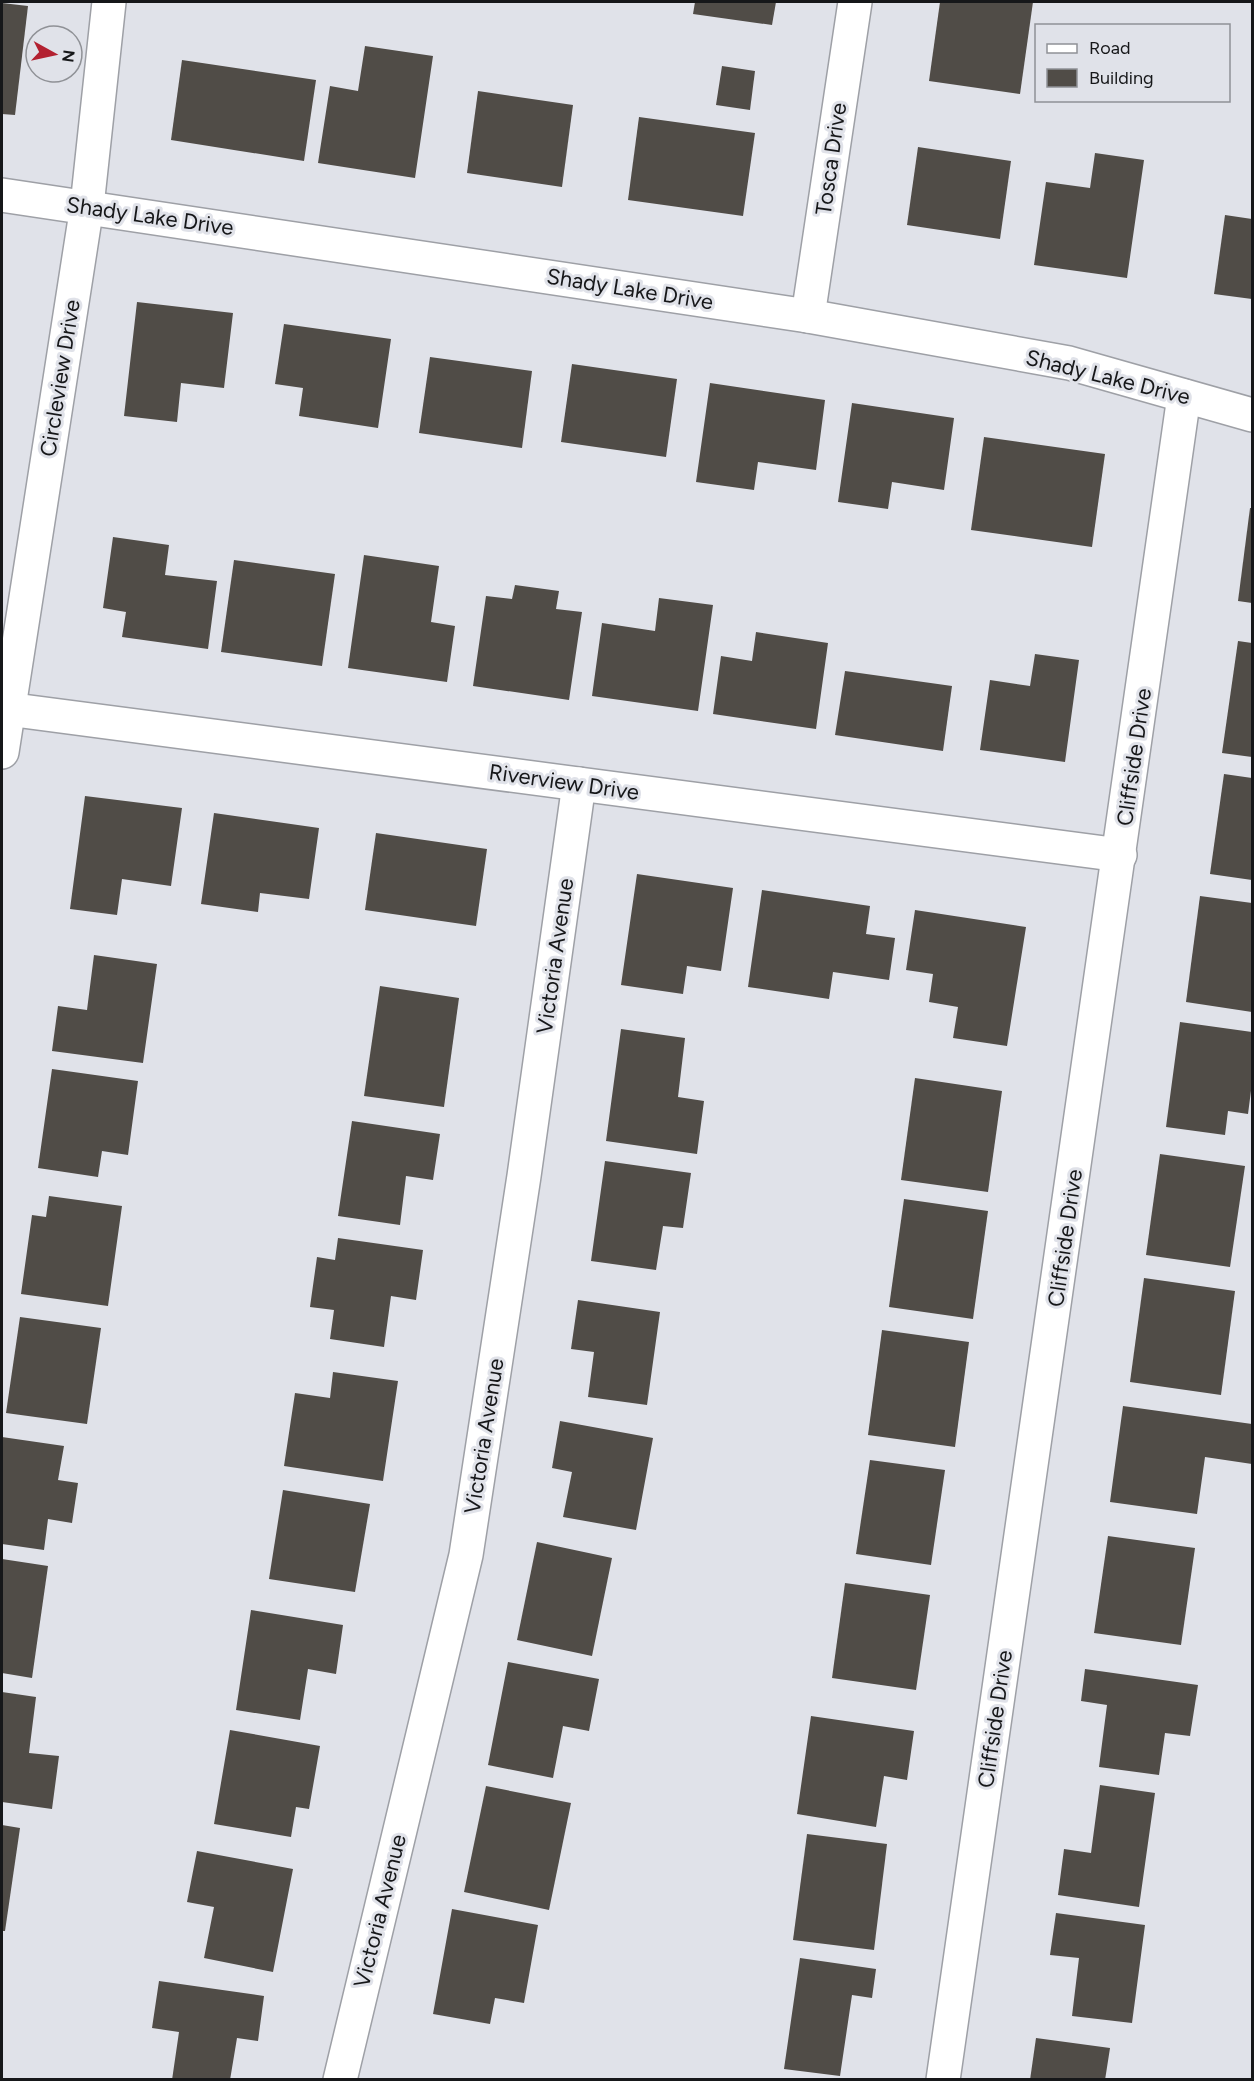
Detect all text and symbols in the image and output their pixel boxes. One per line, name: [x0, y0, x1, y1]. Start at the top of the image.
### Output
north arrow: [24, 24, 84, 84]
legend: [1035, 24, 1230, 102]
text: Road: [1089, 37, 1130, 59]
text: N: [58, 49, 79, 63]
text: Building: [1089, 67, 1154, 89]
street label: Tosca Drive: [810, 101, 852, 217]
street label: Shady Lake Drive: [65, 191, 235, 241]
street label: Shady Lake Drive: [545, 263, 715, 315]
street label: Circleview Drive: [34, 298, 86, 458]
street label: Shady Lake Drive: [1023, 344, 1193, 410]
street label: Cliffside Drive: [1111, 686, 1157, 828]
street label: Riverview Drive: [487, 758, 641, 806]
street label: Victoria Avenue: [531, 876, 579, 1036]
street label: Cliffside Drive: [1042, 1167, 1088, 1309]
street label: Victoria Avenue: [458, 1356, 510, 1516]
street label: Cliffside Drive: [972, 1648, 1018, 1790]
street label: Victoria Avenue: [348, 1832, 412, 1990]

